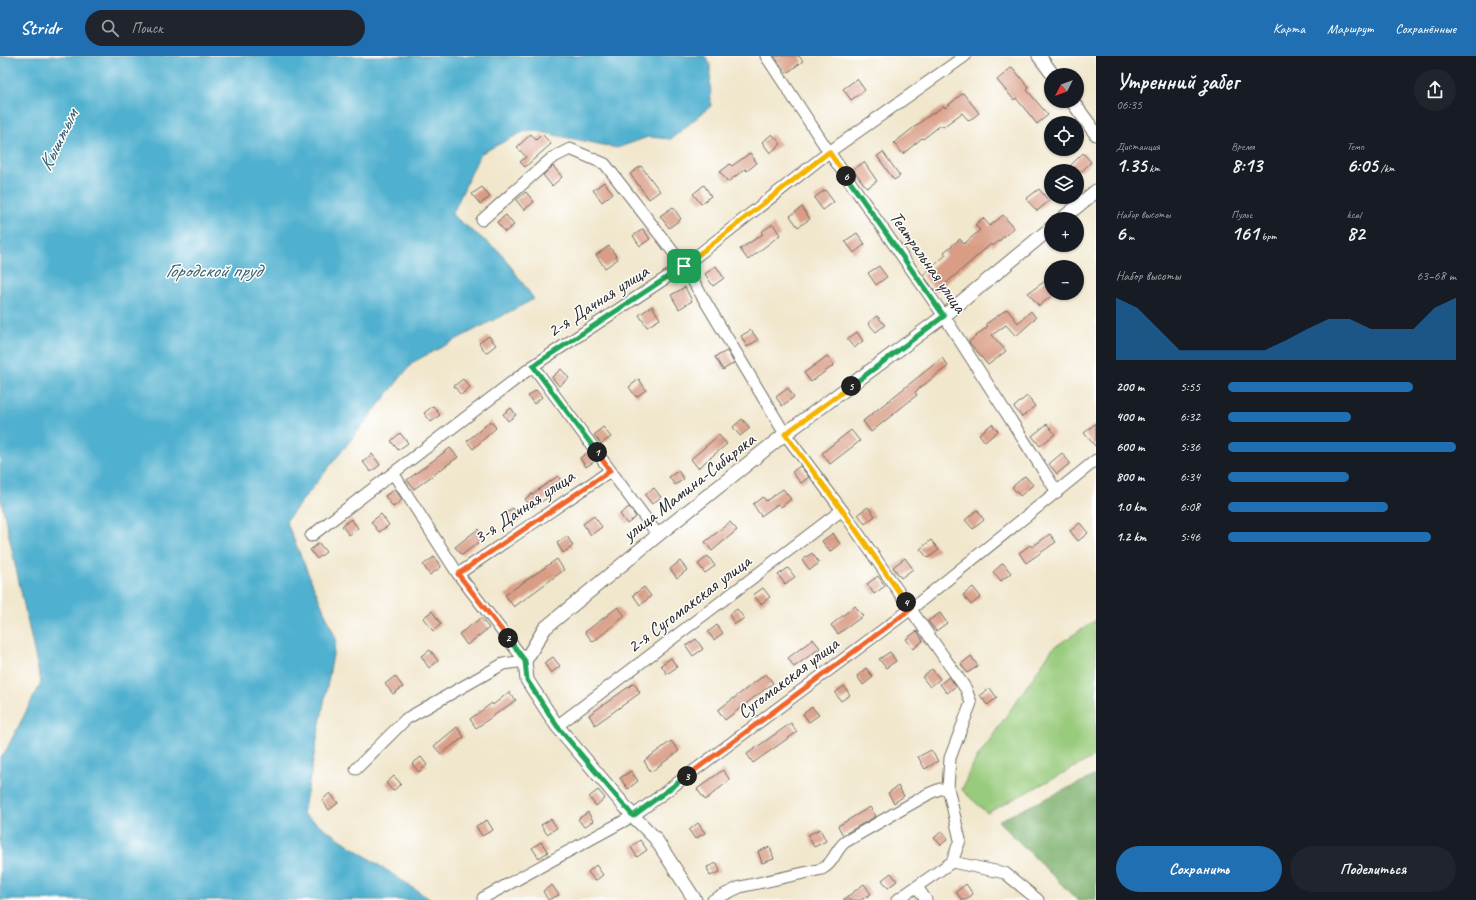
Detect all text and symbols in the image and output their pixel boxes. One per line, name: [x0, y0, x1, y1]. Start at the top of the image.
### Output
search box: [85, 10, 365, 46]
text: Stridr: [20, 16, 61, 40]
icon: search: [99, 17, 121, 39]
text: Поиск: [131, 19, 163, 38]
text: Карта: [1273, 20, 1305, 37]
text: Маршрут: [1327, 20, 1373, 37]
text: Сохранённые: [1395, 20, 1456, 37]
north arrow: [1044, 68, 1084, 108]
map controls: [1044, 68, 1084, 300]
text: Утренний забег: [1116, 68, 1239, 96]
button: share: [1414, 69, 1456, 111]
text: 06:35: [1116, 97, 1142, 113]
water label: Кыштым: [32, 103, 85, 175]
button: locate: [1044, 116, 1084, 156]
text: Дистанция: [1116, 139, 1160, 153]
text: Время: [1231, 139, 1255, 153]
text: Темп: [1347, 139, 1364, 153]
text: 1.35: [1116, 153, 1147, 178]
text: 8:13: [1231, 153, 1262, 178]
text: 6:05: [1347, 153, 1378, 178]
text: km: [1147, 161, 1160, 175]
text: /km: [1378, 161, 1395, 175]
button: layers: [1044, 164, 1084, 204]
pin: 6: [836, 166, 856, 186]
text: 6: [843, 169, 849, 183]
street label: Театральная улица: [884, 206, 973, 319]
text: Набор высоты: [1116, 207, 1171, 221]
text: Пульс: [1231, 207, 1253, 221]
text: kcal: [1347, 207, 1361, 221]
button: +: [1044, 212, 1084, 252]
text: 6: [1116, 221, 1125, 246]
text: 161: [1231, 221, 1259, 246]
text: 82: [1347, 221, 1365, 246]
text: m: [1125, 229, 1134, 243]
text: bpm: [1259, 229, 1277, 243]
pin: [667, 249, 701, 283]
icon: arrive: [673, 255, 695, 277]
water label: Городской пруд: [165, 258, 265, 283]
street label: 2-я Дачная улица: [543, 258, 655, 343]
button: −: [1044, 260, 1084, 300]
text: Набор высоты: [1116, 268, 1181, 284]
text: 63–68 m: [1416, 268, 1456, 284]
pin: 5: [841, 376, 861, 396]
text: 5: [849, 379, 853, 393]
text: 200 m: [1116, 379, 1144, 395]
text: 5:55: [1180, 379, 1200, 395]
text: 400 m: [1116, 409, 1144, 425]
text: 6:32: [1180, 409, 1200, 425]
street label: улица Мамина-Сибиряка: [617, 427, 762, 547]
text: 600 m: [1116, 439, 1144, 455]
text: 5:36: [1180, 439, 1200, 455]
pin: 1: [587, 442, 607, 462]
text: 1: [595, 445, 599, 459]
street label: 3-я Дачная улица: [469, 464, 580, 549]
text: 800 m: [1116, 469, 1144, 485]
text: 6:34: [1180, 469, 1200, 485]
text: 1.0 km: [1116, 499, 1146, 515]
text: 6:08: [1180, 499, 1200, 515]
text: 1.2 km: [1116, 529, 1146, 545]
text: 5:46: [1180, 529, 1200, 545]
street label: 2-я Сугомакская улица: [622, 548, 758, 658]
pin: 4: [896, 592, 916, 612]
text: 4: [904, 595, 908, 609]
pin: 2: [498, 628, 518, 648]
text: 2: [506, 631, 510, 645]
street label: Сугомакская улица: [732, 631, 845, 724]
pin: 3: [677, 766, 697, 786]
text: 3: [685, 769, 689, 783]
button: Сохранить: [1116, 846, 1282, 892]
button: Поделиться: [1290, 846, 1456, 892]

